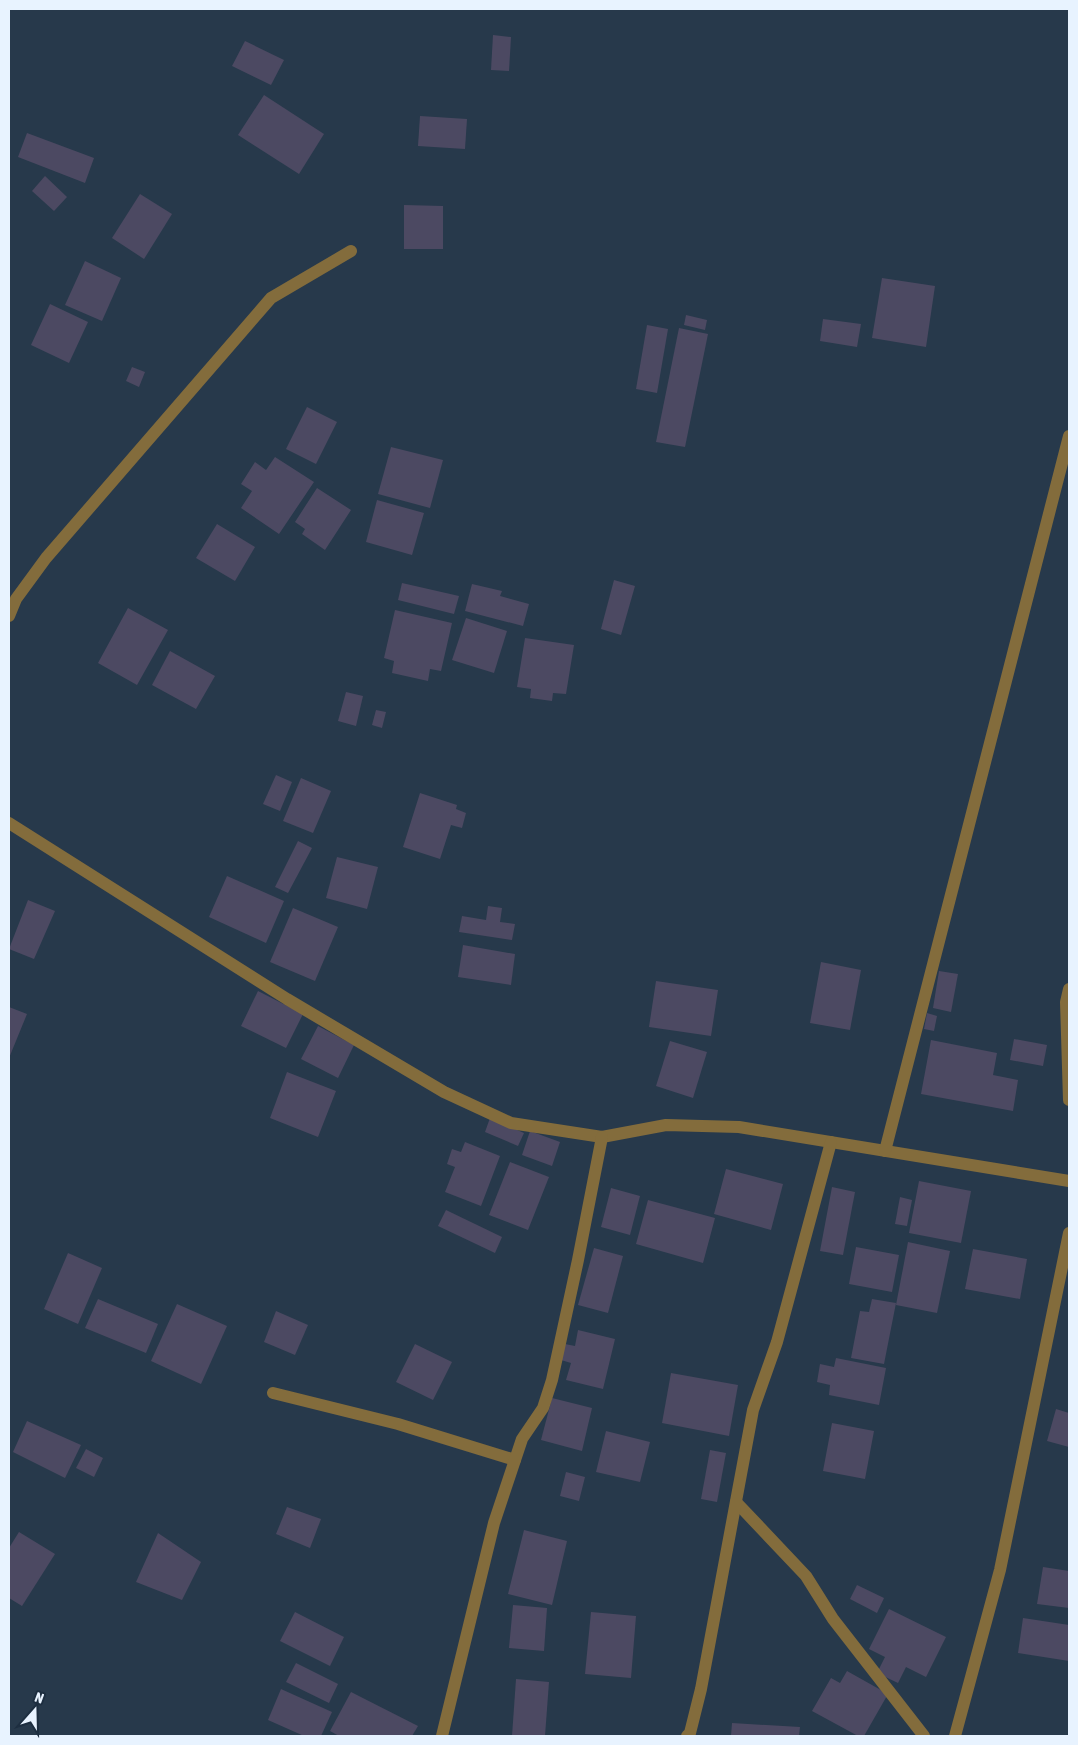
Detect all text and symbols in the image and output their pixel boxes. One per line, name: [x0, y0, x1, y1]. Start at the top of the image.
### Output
north arrow: [10, 1685, 60, 1735]
text: N: [33, 1689, 46, 1707]

